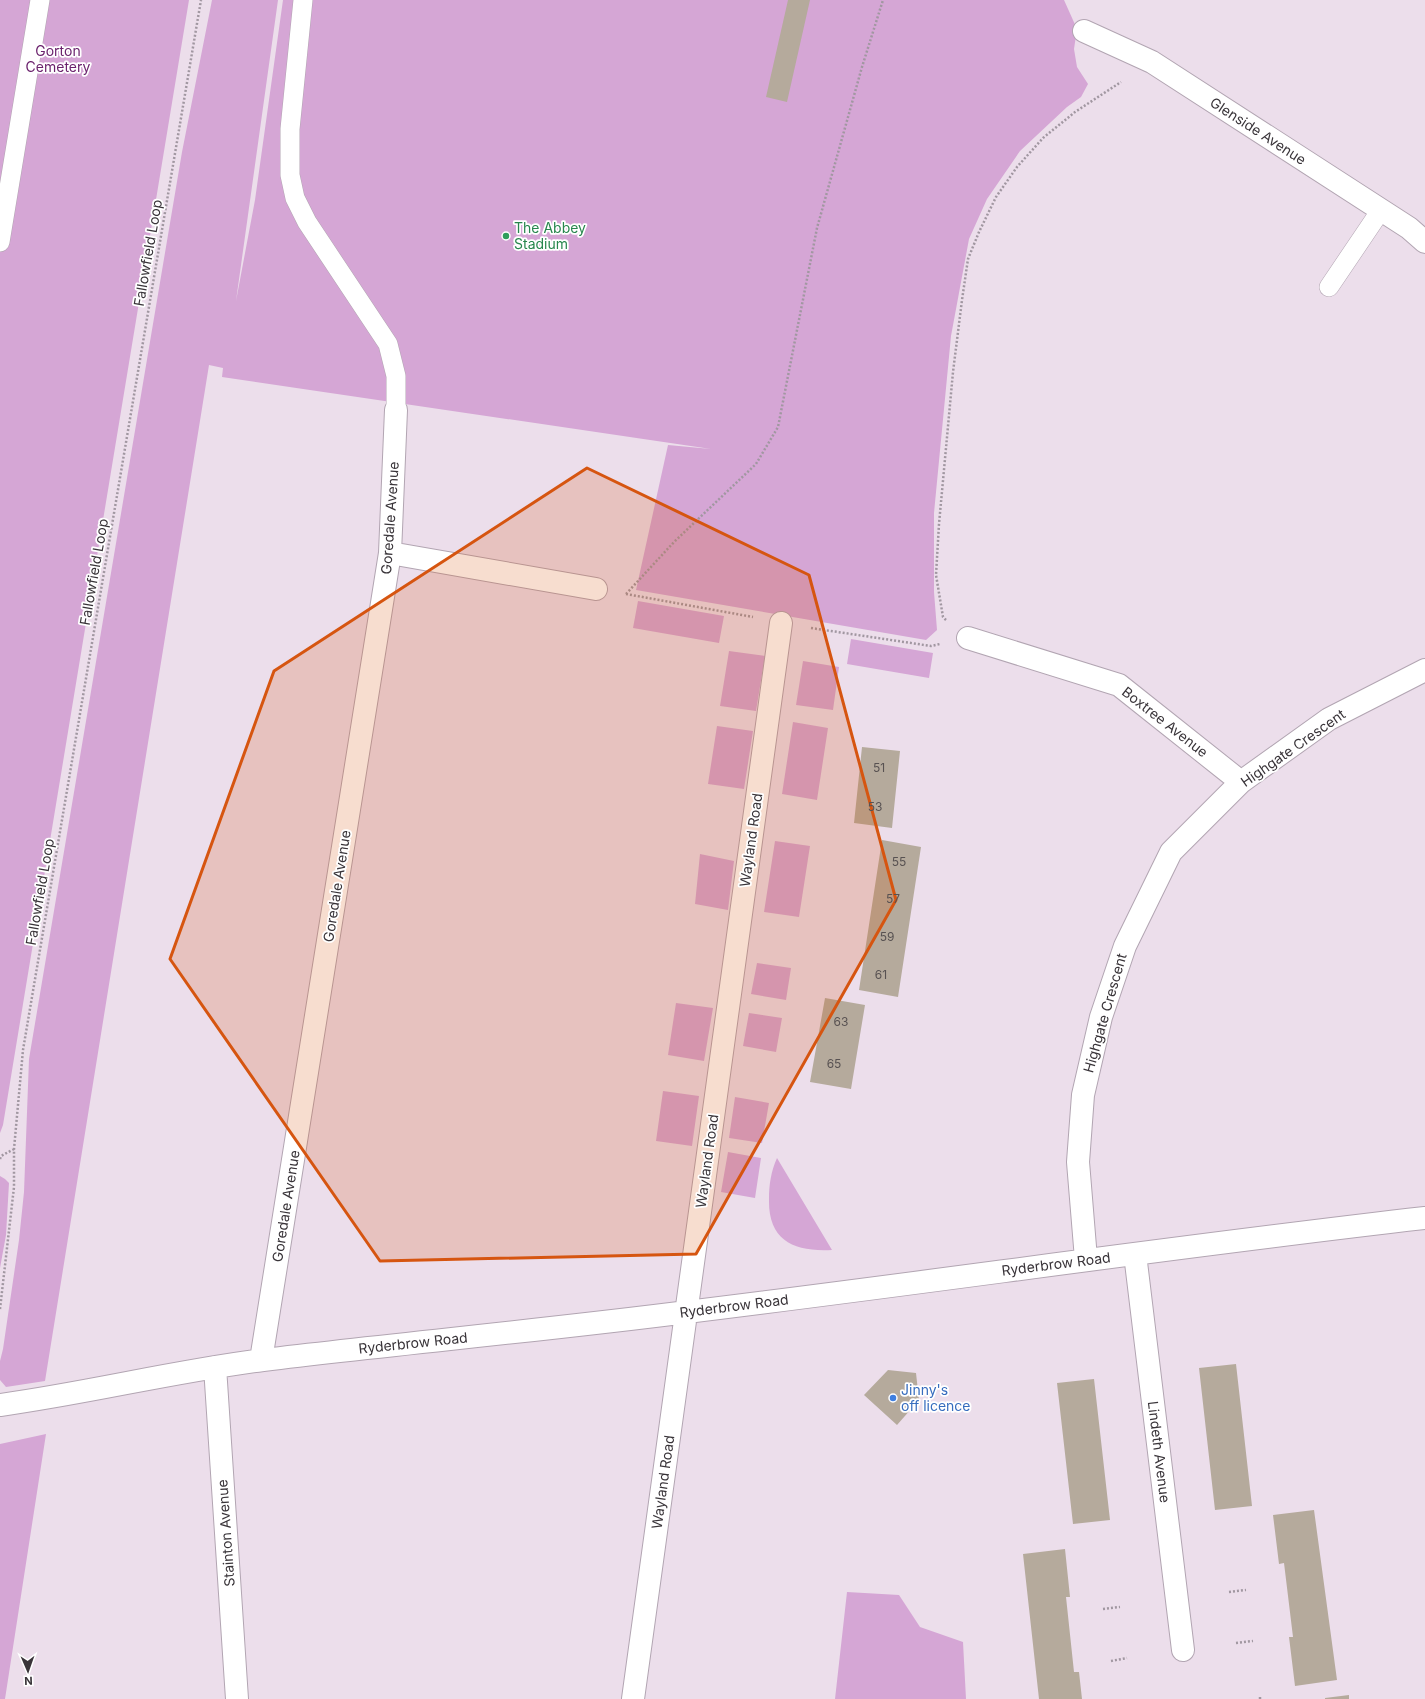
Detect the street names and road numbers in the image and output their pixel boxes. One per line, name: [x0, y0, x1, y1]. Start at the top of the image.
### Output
street label: Glenside Avenue: [1207, 93, 1309, 168]
street label: Fallowfield Loop: [130, 198, 165, 308]
street label: Goredale Avenue: [377, 461, 402, 575]
street label: Fallowfield Loop: [76, 517, 111, 627]
street label: Boxtree Avenue: [1119, 683, 1212, 760]
street label: Highgate Crescent: [1237, 705, 1349, 790]
street label: Wayland Road: [736, 792, 765, 888]
street label: Goredale Avenue: [319, 829, 354, 943]
street label: Fallowfield Loop: [22, 837, 57, 947]
street label: Highgate Crescent: [1079, 951, 1130, 1075]
street label: Wayland Road: [692, 1113, 721, 1209]
street label: Goredale Avenue: [268, 1149, 303, 1263]
street label: Ryderbrow Road: [1000, 1248, 1111, 1279]
street label: Ryderbrow Road: [678, 1290, 789, 1321]
street label: Ryderbrow Road: [357, 1328, 468, 1357]
street label: Lindeth Avenue: [1145, 1400, 1174, 1504]
street label: Wayland Road: [648, 1434, 677, 1530]
street label: Stainton Avenue: [213, 1479, 238, 1587]

